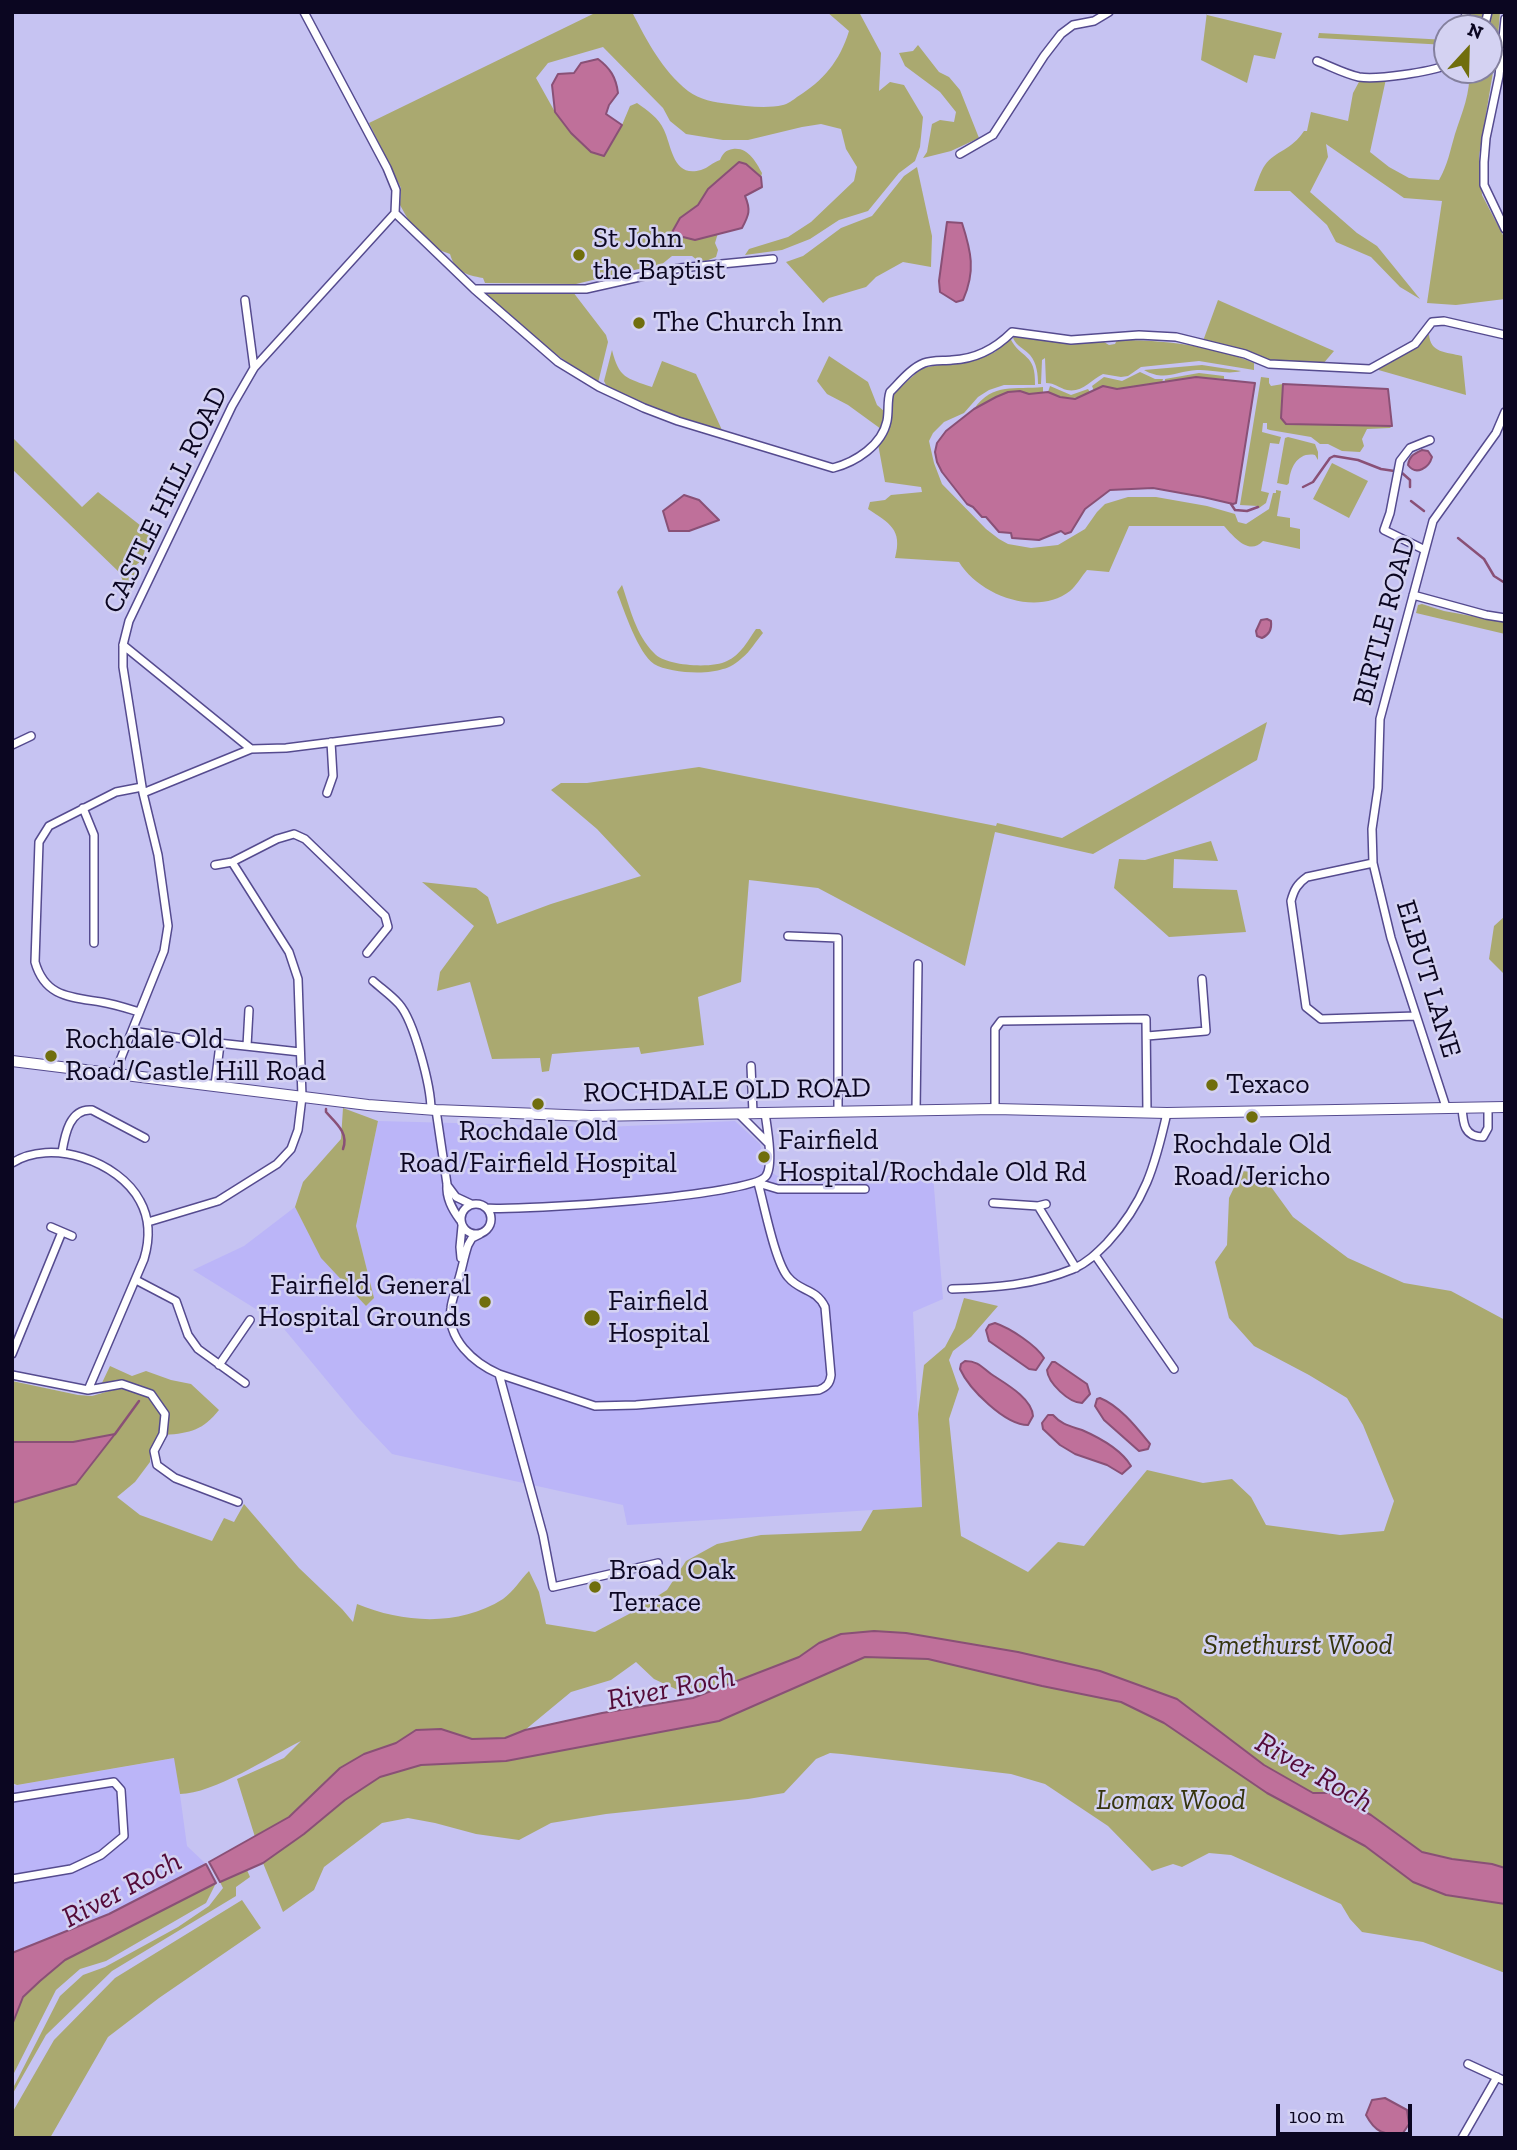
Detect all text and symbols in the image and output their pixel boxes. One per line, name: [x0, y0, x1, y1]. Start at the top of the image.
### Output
north arrow: [1433, 14, 1503, 84]
text: N: [1464, 18, 1486, 44]
place label: St John the Baptist: [593, 222, 725, 288]
marker: St John the Baptist: [571, 247, 587, 263]
place label: The Church Inn: [653, 306, 843, 340]
marker: The Church Inn: [631, 315, 647, 331]
street label: CASTLE HILL ROAD: [97, 381, 235, 619]
street label: BIRTLE ROAD: [1346, 533, 1424, 709]
street label: ELBUT LANE: [1388, 896, 1468, 1062]
place label: Rochdale Old Road/Castle Hill Road: [65, 1023, 326, 1089]
marker: Rochdale Old Road/Castle Hill Road: [43, 1048, 59, 1064]
place label: Texaco: [1226, 1068, 1310, 1102]
street label: ROCHDALE OLD ROAD: [583, 1072, 871, 1110]
marker: Texaco: [1204, 1077, 1220, 1093]
marker: Rochdale Old Road/Fairfield Hospital: [530, 1096, 546, 1112]
marker: Rochdale Old Road/Jericho: [1244, 1109, 1260, 1125]
place label: Rochdale Old Road/Fairfield Hospital: [399, 1115, 677, 1181]
place label: Fairfield Hospital/Rochdale Old Rd: [778, 1124, 1087, 1190]
place label: Rochdale Old Road/Jericho: [1173, 1128, 1331, 1194]
marker: Fairfield Hospital/Rochdale Old Rd: [756, 1149, 772, 1165]
place label: Fairfield General Hospital Grounds: [258, 1269, 471, 1335]
place label: Fairfield Hospital: [608, 1285, 710, 1351]
marker: Fairfield General Hospital Grounds: [477, 1294, 493, 1310]
marker: Fairfield Hospital: [582, 1308, 602, 1328]
place label: Broad Oak Terrace: [609, 1554, 736, 1620]
marker: Broad Oak Terrace: [587, 1579, 603, 1595]
park label: Smethurst Wood: [1203, 1629, 1393, 1663]
water label: River Roch: [604, 1659, 738, 1719]
water label: River Roch: [1249, 1725, 1379, 1821]
park label: Lomax Wood: [1096, 1784, 1246, 1818]
water label: River Roch: [56, 1844, 188, 1936]
scale bar: [1279, 2090, 1416, 2134]
text: 100 m: [1289, 2103, 1344, 2128]

